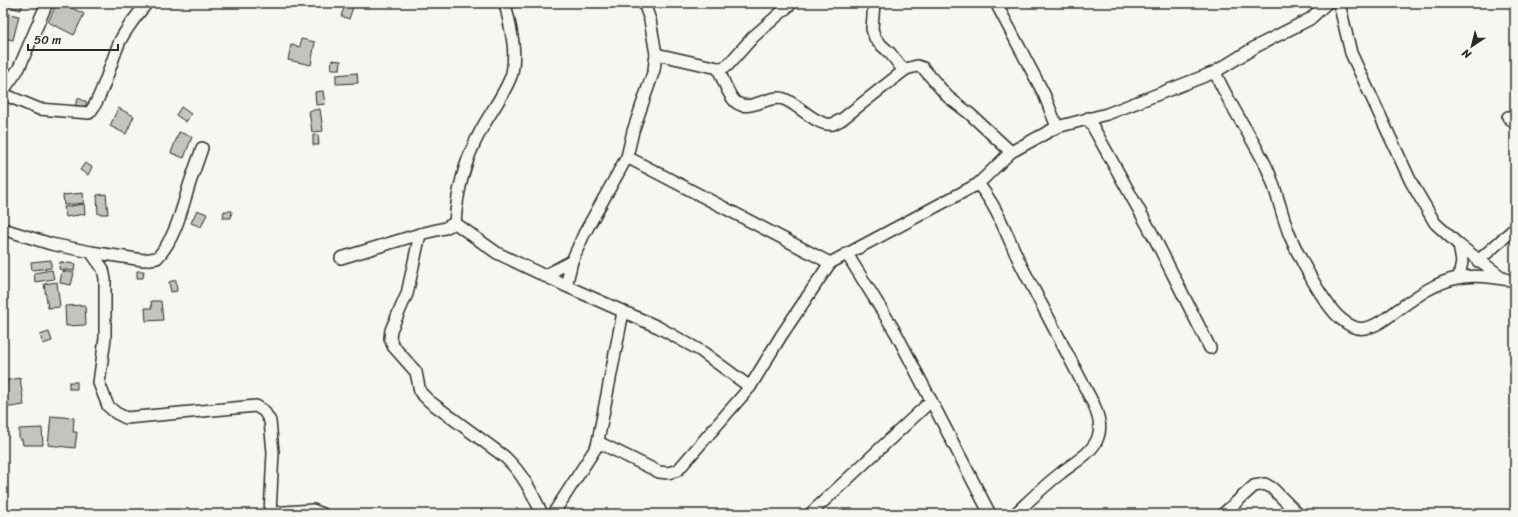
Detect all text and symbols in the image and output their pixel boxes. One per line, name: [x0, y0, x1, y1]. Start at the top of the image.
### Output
scale bar: [28, 26, 118, 52]
north arrow: [1452, 26, 1492, 66]
text: 50 m: [34, 29, 61, 51]
text: N: [1458, 44, 1476, 64]

